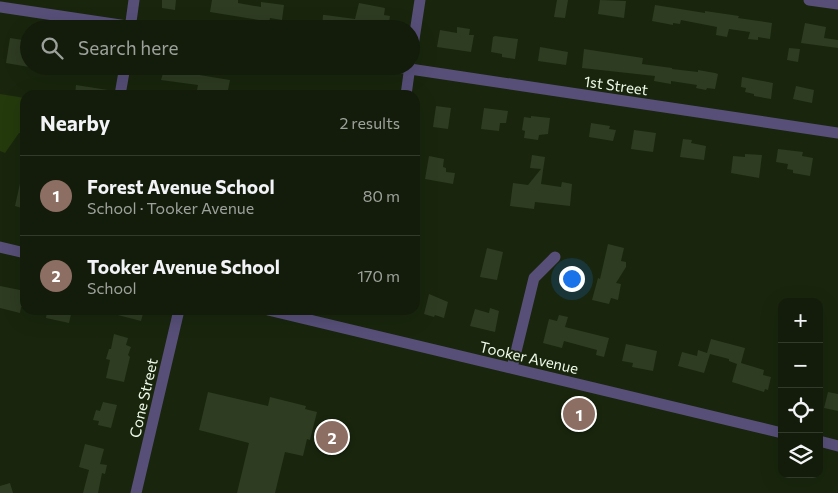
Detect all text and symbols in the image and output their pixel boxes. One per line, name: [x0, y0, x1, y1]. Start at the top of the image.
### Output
search box: [20, 20, 420, 75]
icon: search: [38, 34, 66, 62]
text: Search here: [78, 36, 178, 59]
street label: 1st Street: [583, 72, 649, 98]
text: Nearby: [40, 110, 110, 135]
text: 2 results: [339, 113, 400, 132]
text: Forest Avenue School: [87, 175, 275, 198]
text: 1: [52, 186, 60, 205]
text: 80 m: [363, 186, 400, 205]
text: School · Tooker Avenue: [87, 198, 254, 217]
text: Tooker Avenue School: [87, 255, 280, 278]
text: 2: [51, 266, 61, 285]
text: 170 m: [357, 266, 400, 285]
your location: [559, 266, 585, 292]
text: School: [87, 278, 137, 297]
map controls: [778, 298, 823, 478]
button: +: [778, 298, 823, 343]
street label: Tooker Avenue: [478, 337, 580, 377]
button: −: [778, 343, 823, 388]
street label: Cone Street: [125, 357, 161, 439]
button: locate: [778, 388, 823, 433]
pin: 1: [563, 395, 595, 433]
pin: 2: [316, 418, 348, 456]
button: layers: [778, 433, 823, 478]

